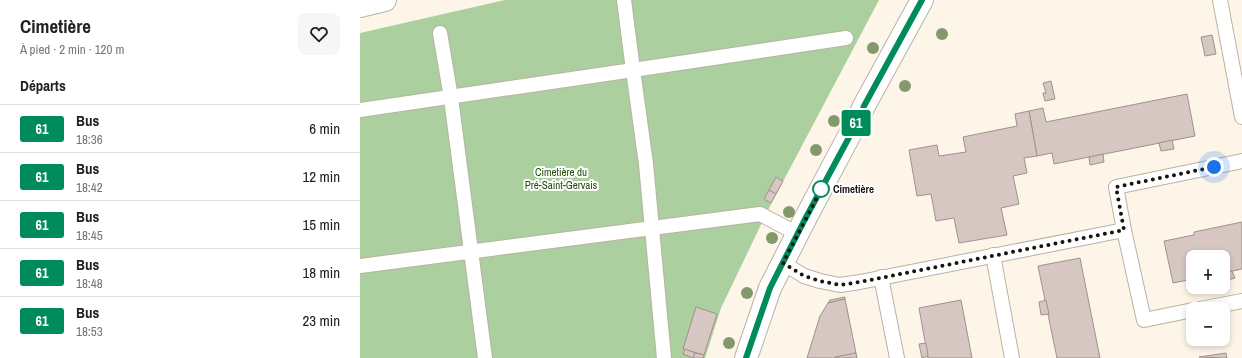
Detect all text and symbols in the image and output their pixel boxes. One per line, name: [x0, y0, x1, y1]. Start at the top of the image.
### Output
text: Cimetière: [20, 13, 91, 39]
button: heart: [298, 13, 340, 55]
text: À pied · 2 min · 120 m: [20, 41, 124, 58]
text: Départs: [20, 75, 66, 96]
text: Bus: [76, 110, 99, 131]
line badge: 61: [838, 110, 874, 136]
text: 61: [850, 114, 862, 132]
text: 6 min: [309, 118, 340, 139]
text: 61: [36, 120, 48, 138]
text: 18:36: [76, 131, 103, 148]
your location: [1204, 157, 1224, 177]
text: Bus: [76, 158, 99, 179]
park label: Cimetière du Pré-Saint-Gervais: [525, 165, 598, 192]
text: 12 min: [302, 166, 340, 187]
text: 61: [36, 168, 48, 186]
text: 18:42: [76, 179, 103, 196]
marker: Cimetière: [812, 180, 830, 198]
place label: Cimetière: [833, 182, 874, 196]
text: Bus: [76, 206, 99, 227]
text: 15 min: [302, 214, 340, 235]
text: 61: [36, 216, 48, 234]
text: 18:45: [76, 227, 103, 244]
map controls: [1186, 250, 1230, 346]
button: +: [1186, 250, 1230, 294]
text: Bus: [76, 254, 99, 275]
text: 18 min: [302, 262, 340, 283]
text: 61: [36, 264, 48, 282]
text: 18:48: [76, 275, 103, 292]
text: Bus: [76, 302, 99, 323]
button: −: [1186, 302, 1230, 346]
text: 23 min: [302, 310, 340, 331]
text: 61: [36, 312, 48, 330]
text: 18:53: [76, 323, 103, 340]

